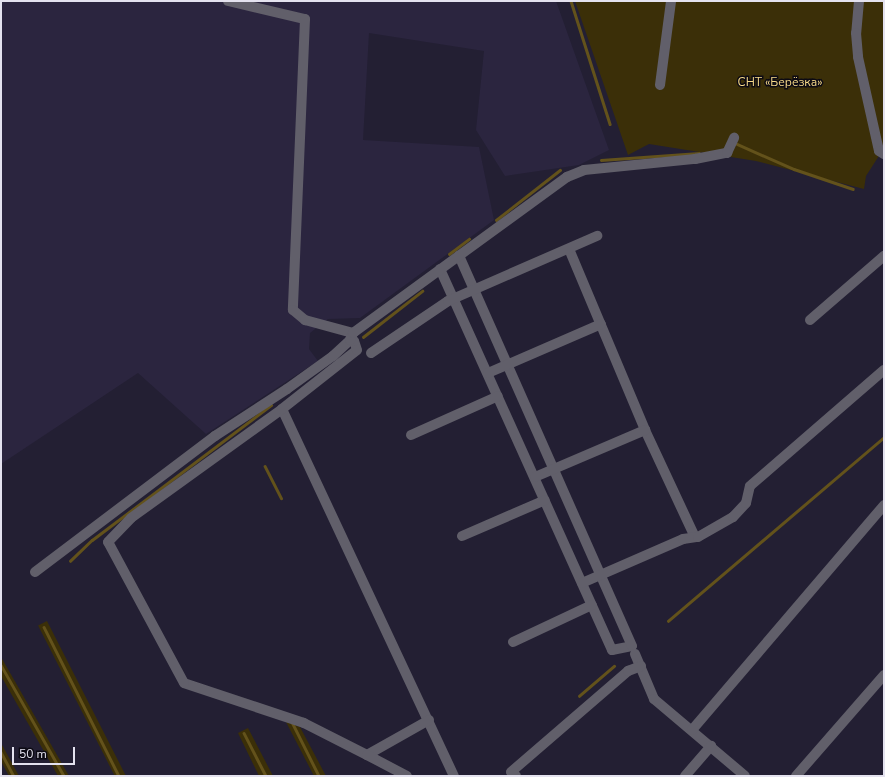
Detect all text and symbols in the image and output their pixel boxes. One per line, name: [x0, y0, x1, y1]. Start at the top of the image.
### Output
park label: СНТ «Берёзка»: [738, 76, 822, 90]
scale bar: [14, 739, 77, 765]
text: 50 m: [19, 746, 47, 762]

